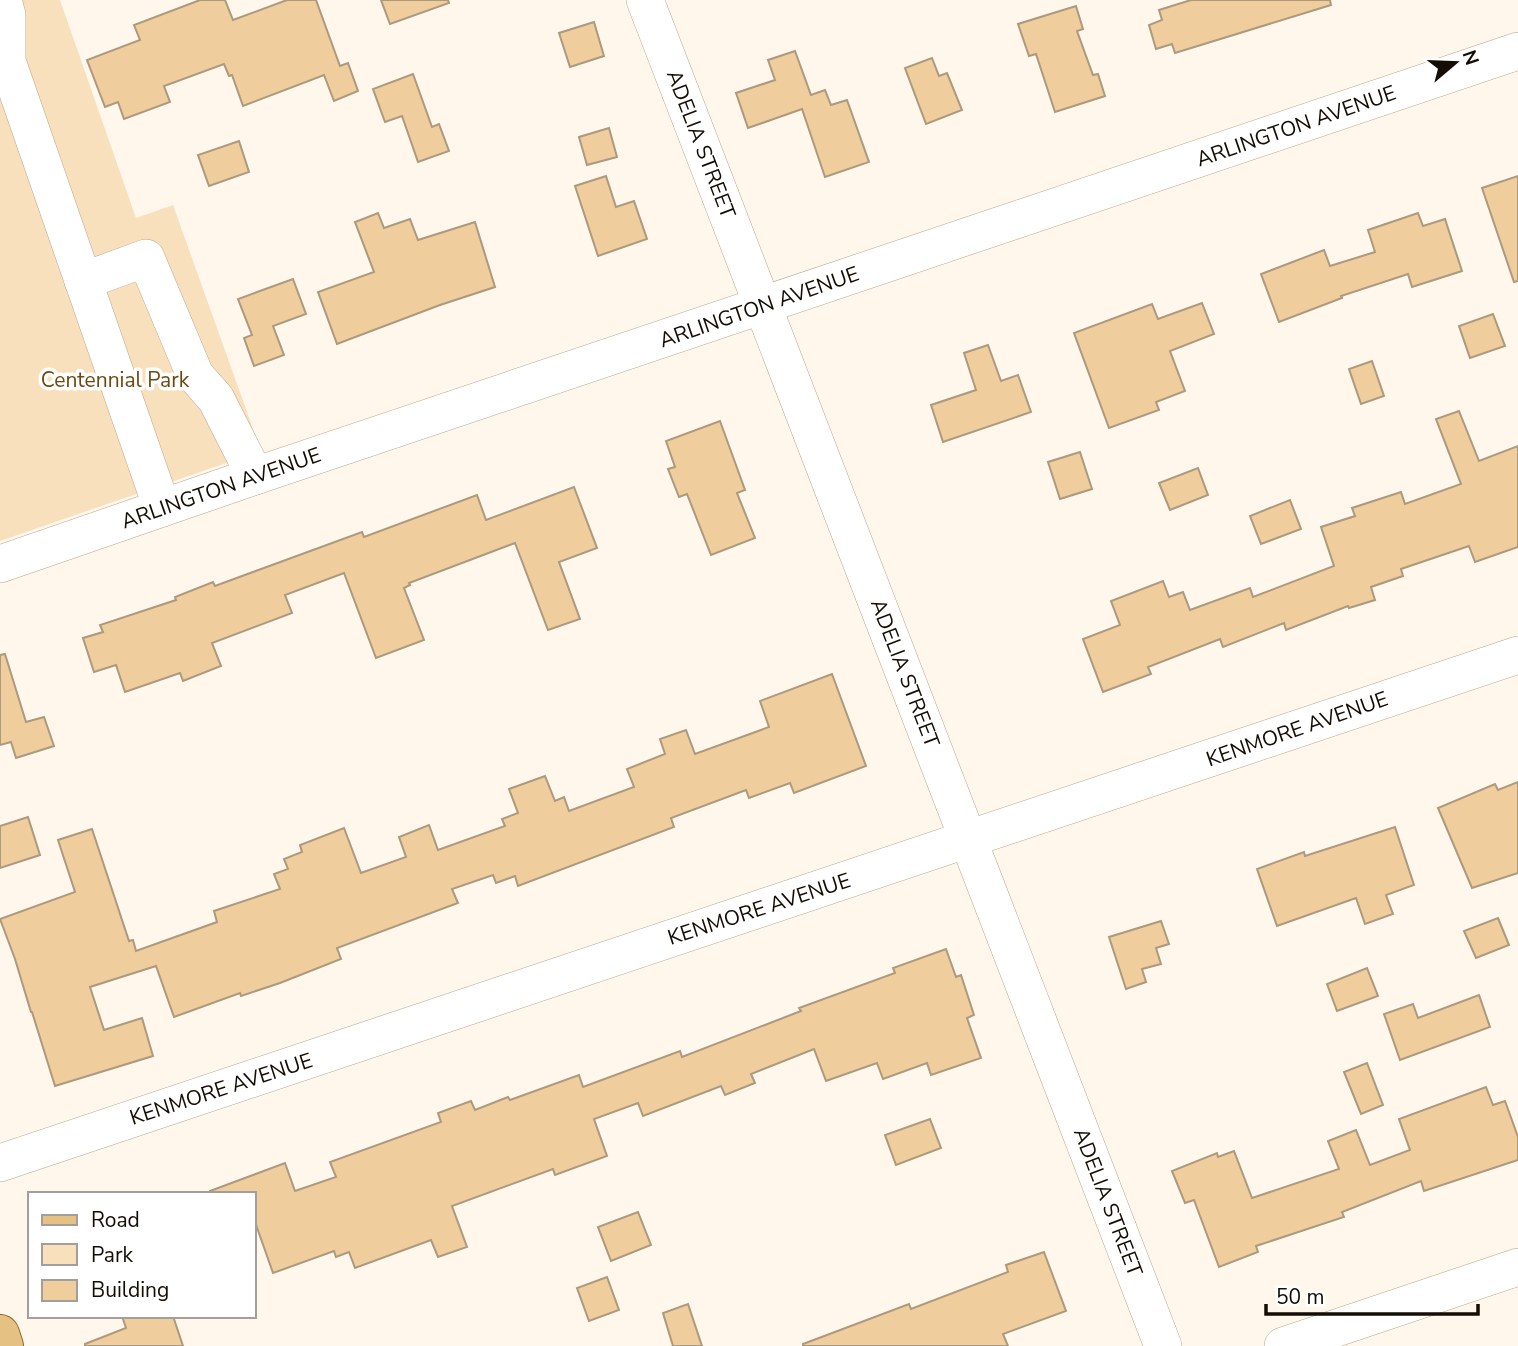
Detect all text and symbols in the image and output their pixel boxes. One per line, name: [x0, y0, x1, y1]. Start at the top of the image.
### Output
north arrow: [1420, 28, 1490, 98]
text: N: [1456, 47, 1485, 69]
street label: ADELIA STREET: [660, 66, 742, 223]
street label: ARLINGTON AVENUE: [1192, 79, 1400, 173]
street label: ARLINGTON AVENUE: [655, 260, 863, 354]
park label: Centennial Park: [41, 366, 190, 394]
street label: ARLINGTON AVENUE: [117, 441, 325, 535]
street label: ADELIA STREET: [864, 595, 946, 752]
street label: KENMORE AVENUE: [1202, 685, 1392, 773]
street label: KENMORE AVENUE: [664, 866, 854, 952]
street label: KENMORE AVENUE: [126, 1046, 316, 1132]
street label: ADELIA STREET: [1067, 1124, 1149, 1281]
legend: [28, 1192, 256, 1318]
text: Road: [91, 1206, 140, 1234]
text: Park: [91, 1241, 133, 1269]
scale bar: [1266, 1272, 1478, 1316]
text: Building: [91, 1276, 169, 1304]
text: 50 m: [1276, 1283, 1325, 1311]

